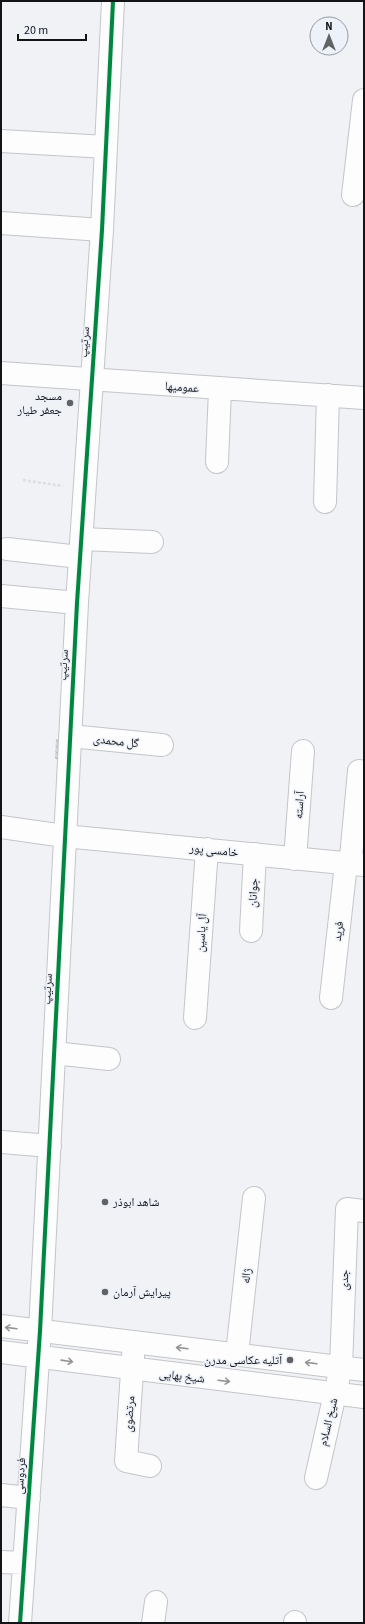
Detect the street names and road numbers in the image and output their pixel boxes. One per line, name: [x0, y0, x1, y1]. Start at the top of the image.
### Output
street label: سرتیپ: [75, 326, 94, 358]
street label: عمومیها: [164, 378, 200, 397]
street label: سرتیپ: [54, 649, 73, 681]
street label: گل محمدی: [92, 731, 140, 752]
street label: آراسته: [290, 790, 309, 820]
street label: خامسی پور: [188, 839, 240, 862]
street label: جوانان: [244, 878, 263, 908]
street label: آل یاسین: [192, 912, 211, 953]
street label: فرید: [329, 920, 348, 942]
street label: سرتیپ: [38, 973, 57, 1005]
street label: ژاله: [237, 1267, 256, 1285]
street label: جدی: [336, 1269, 353, 1291]
street label: شیخ بهایی: [158, 1365, 206, 1388]
street label: مرتضوی: [120, 1395, 139, 1433]
street label: شیخ السلام: [315, 1396, 342, 1448]
street label: فردوسی: [11, 1457, 30, 1495]

